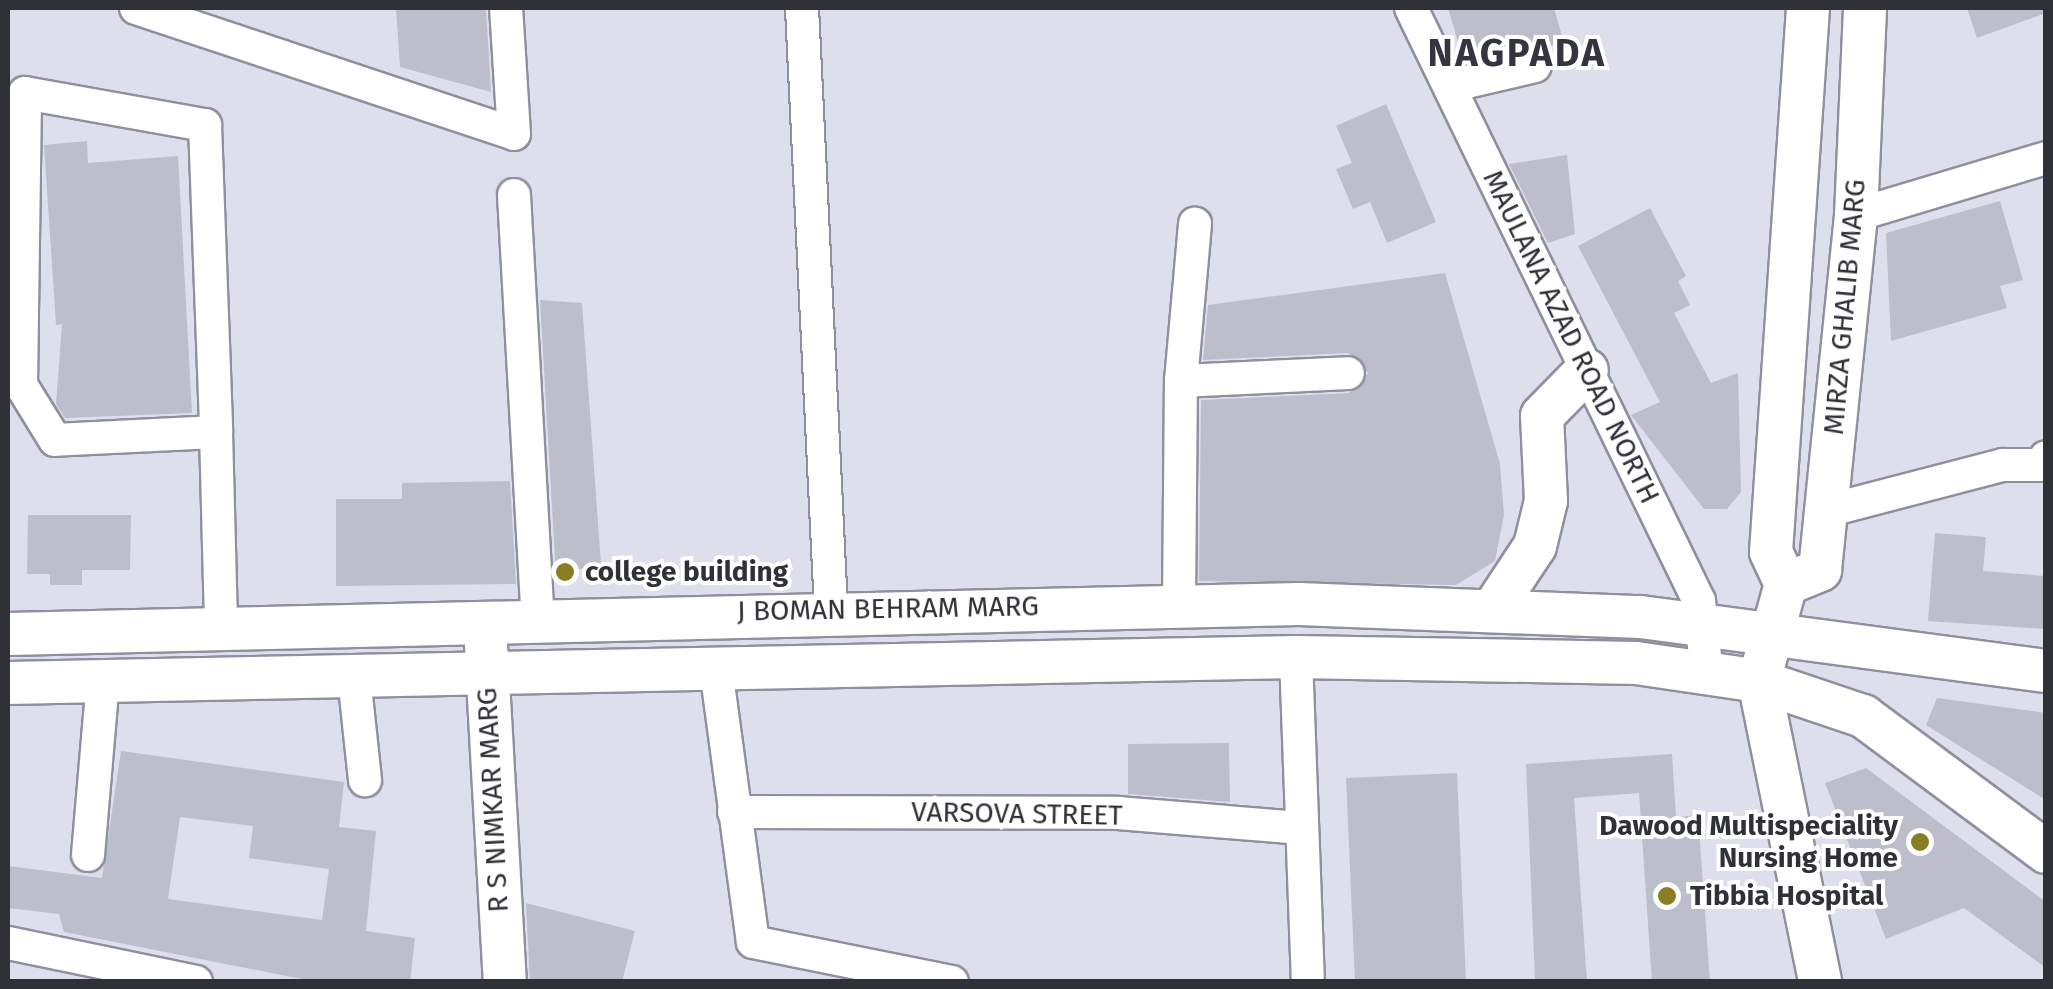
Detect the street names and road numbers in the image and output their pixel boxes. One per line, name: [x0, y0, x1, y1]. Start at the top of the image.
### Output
street label: MAULANA AZAD ROAD NORTH: [1476, 165, 1666, 509]
street label: MIRZA GHALIB MARG: [1817, 178, 1873, 436]
street label: J BOMAN BEHRAM MARG: [737, 590, 1039, 628]
street label: R S NIMKAR MARG: [470, 687, 516, 913]
street label: VARSOVA STREET: [911, 795, 1123, 833]

